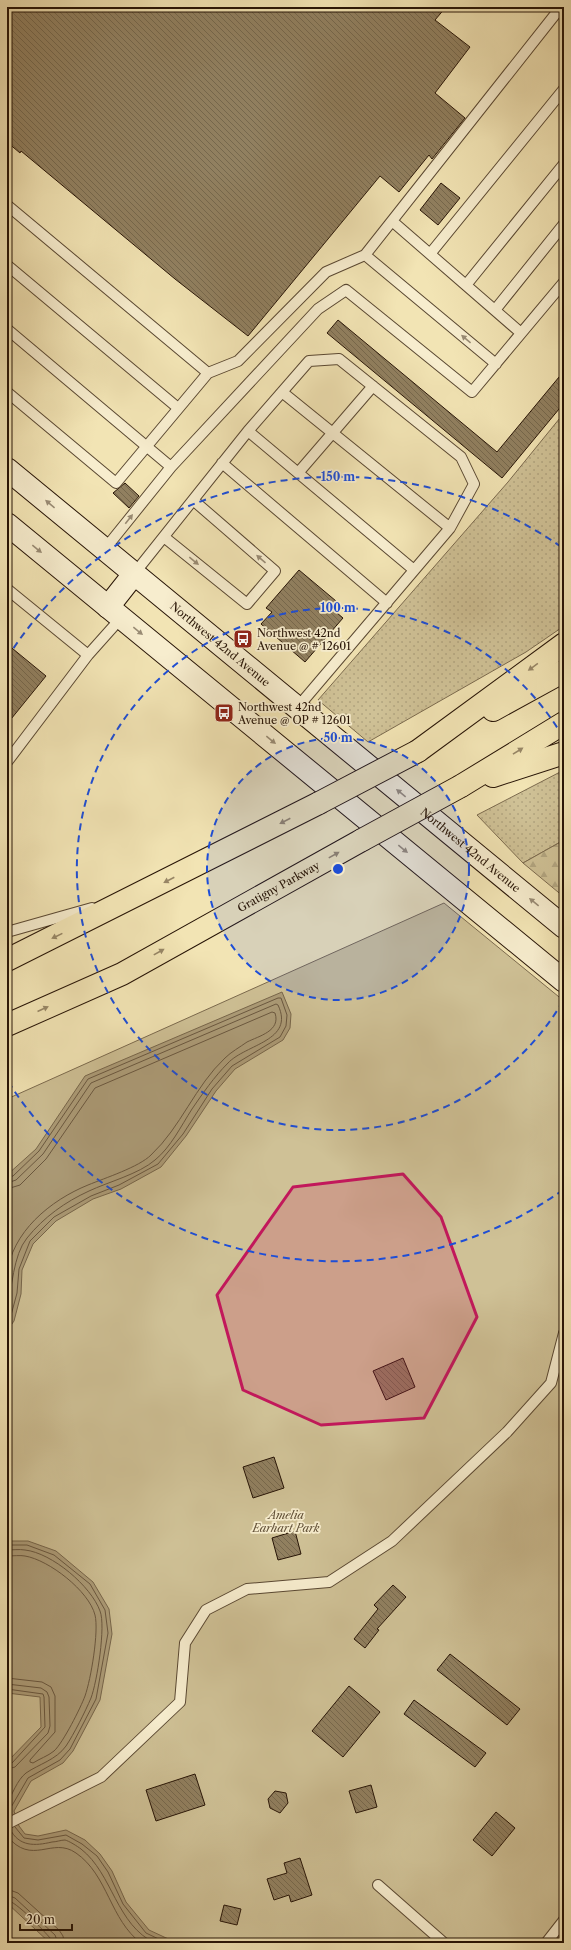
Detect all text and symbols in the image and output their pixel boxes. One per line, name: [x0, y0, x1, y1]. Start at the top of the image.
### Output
one-way arrow: [461, 334, 472, 343]
text: 150 m: [321, 469, 355, 484]
one-way arrow: [44, 499, 55, 508]
one-way arrow: [125, 513, 134, 524]
one-way arrow: [32, 544, 43, 553]
one-way arrow: [257, 555, 266, 564]
one-way arrow: [189, 557, 199, 566]
street label: Northwest 42nd Avenue: [167, 599, 273, 689]
text: 100 m: [320, 600, 356, 615]
place label: Northwest 42nd Avenue @ # 12601: [256, 626, 351, 653]
one-way arrow: [132, 627, 143, 635]
bus stop icon: Northwest 42nd Avenue @ # 12601: [232, 628, 254, 650]
one-way arrow: [527, 663, 538, 671]
place label: Northwest 42nd Avenue @ OP # 12601: [237, 700, 351, 727]
bus stop icon: Northwest 42nd Avenue @ OP # 12601: [213, 702, 235, 724]
text: 50 m: [323, 730, 353, 745]
one-way arrow: [265, 736, 276, 745]
one-way arrow: [512, 747, 524, 754]
one-way arrow: [396, 789, 406, 798]
street label: Northwest 42nd Avenue: [418, 805, 523, 895]
one-way arrow: [279, 817, 290, 824]
one-way arrow: [398, 845, 409, 854]
one-way arrow: [328, 852, 340, 858]
street label: Gratigny Parkway: [235, 858, 323, 915]
centre of rings: [331, 862, 345, 876]
one-way arrow: [163, 876, 175, 883]
one-way arrow: [528, 898, 539, 907]
one-way arrow: [51, 933, 62, 939]
one-way arrow: [153, 949, 165, 956]
one-way arrow: [37, 1006, 48, 1012]
park label: Amelia Earhart Park: [251, 1508, 320, 1535]
scale bar: [20, 1906, 72, 1932]
text: 20 m: [26, 1912, 55, 1927]

